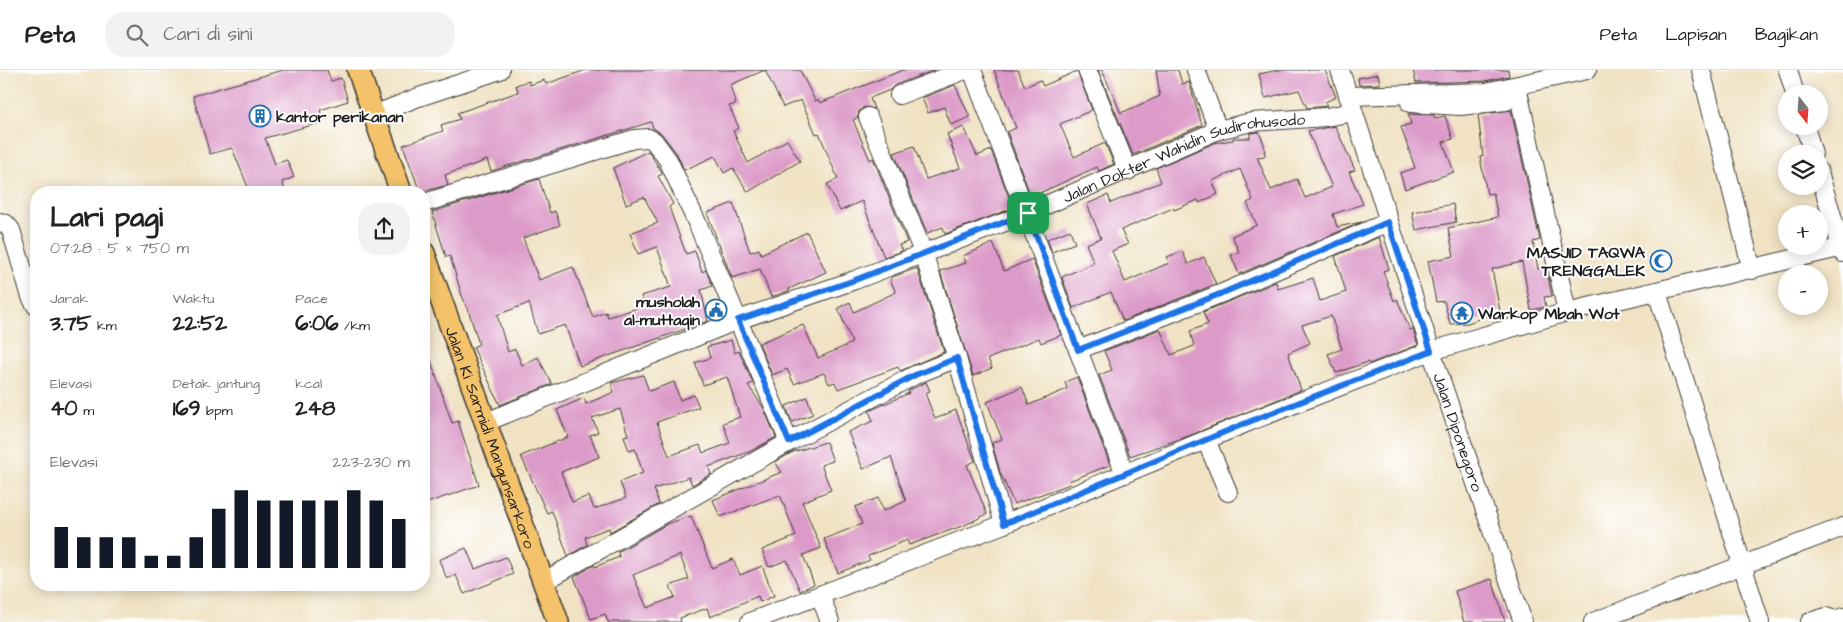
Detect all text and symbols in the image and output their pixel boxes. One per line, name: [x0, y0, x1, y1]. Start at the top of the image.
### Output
search box: [105, 12, 455, 57]
text: Peta: [25, 18, 75, 52]
icon: search: [123, 21, 151, 49]
text: Cari di sini: [163, 21, 252, 48]
text: Peta: [1600, 22, 1637, 47]
text: Lapisan: [1665, 22, 1727, 47]
text: Bagikan: [1755, 22, 1818, 47]
north arrow: [1778, 85, 1828, 135]
map controls: [1778, 85, 1828, 315]
building icon: kantor perikanan: [248, 104, 272, 128]
place label: kantor perikanan: [276, 106, 404, 128]
street label: Jalan Dokter Wahidin Sudirohusodo: [1059, 108, 1306, 209]
button: layers: [1778, 145, 1828, 195]
pin: [1007, 192, 1049, 234]
text: Lari pagi: [50, 198, 163, 237]
icon: arrive: [1014, 199, 1042, 227]
button: share: [358, 203, 410, 255]
button: +: [1778, 205, 1828, 255]
text: 07:28 · 5 × 750 m: [50, 237, 189, 259]
place label: MASJID TAQWA TRENGGALEK: [1527, 242, 1646, 282]
mosque icon: MASJID TAQWA TRENGGALEK: [1649, 249, 1673, 273]
button: −: [1778, 265, 1828, 315]
text: Jarak: [50, 289, 88, 309]
text: Waktu: [173, 289, 214, 309]
text: Pace: [295, 289, 328, 309]
place label: musholah al-muttaqin: [623, 291, 701, 331]
public building icon: musholah al-muttaqin: [704, 298, 728, 322]
temple icon: Warkop Mbah Wot: [1450, 301, 1474, 325]
place label: Warkop Mbah Wot: [1477, 303, 1620, 325]
text: 3.75: [50, 309, 91, 338]
text: 22:52: [173, 309, 227, 338]
text: 6:06: [295, 309, 338, 338]
text: km: [91, 316, 117, 336]
text: /km: [338, 316, 370, 336]
street label: Jalan Ki Sarmidi Mangunsarkoro: [440, 323, 540, 552]
street label: Jalan Diponegoro: [1427, 370, 1488, 495]
text: Elevasi: [50, 374, 92, 394]
text: Detak jantung: [173, 374, 260, 394]
text: kcal: [295, 374, 322, 394]
text: 40: [50, 394, 78, 423]
text: 169: [173, 394, 200, 423]
text: 248: [295, 394, 335, 423]
text: m: [78, 401, 94, 421]
text: bpm: [200, 401, 233, 421]
text: Elevasi: [50, 451, 98, 473]
text: 223–230 m: [332, 451, 410, 473]

